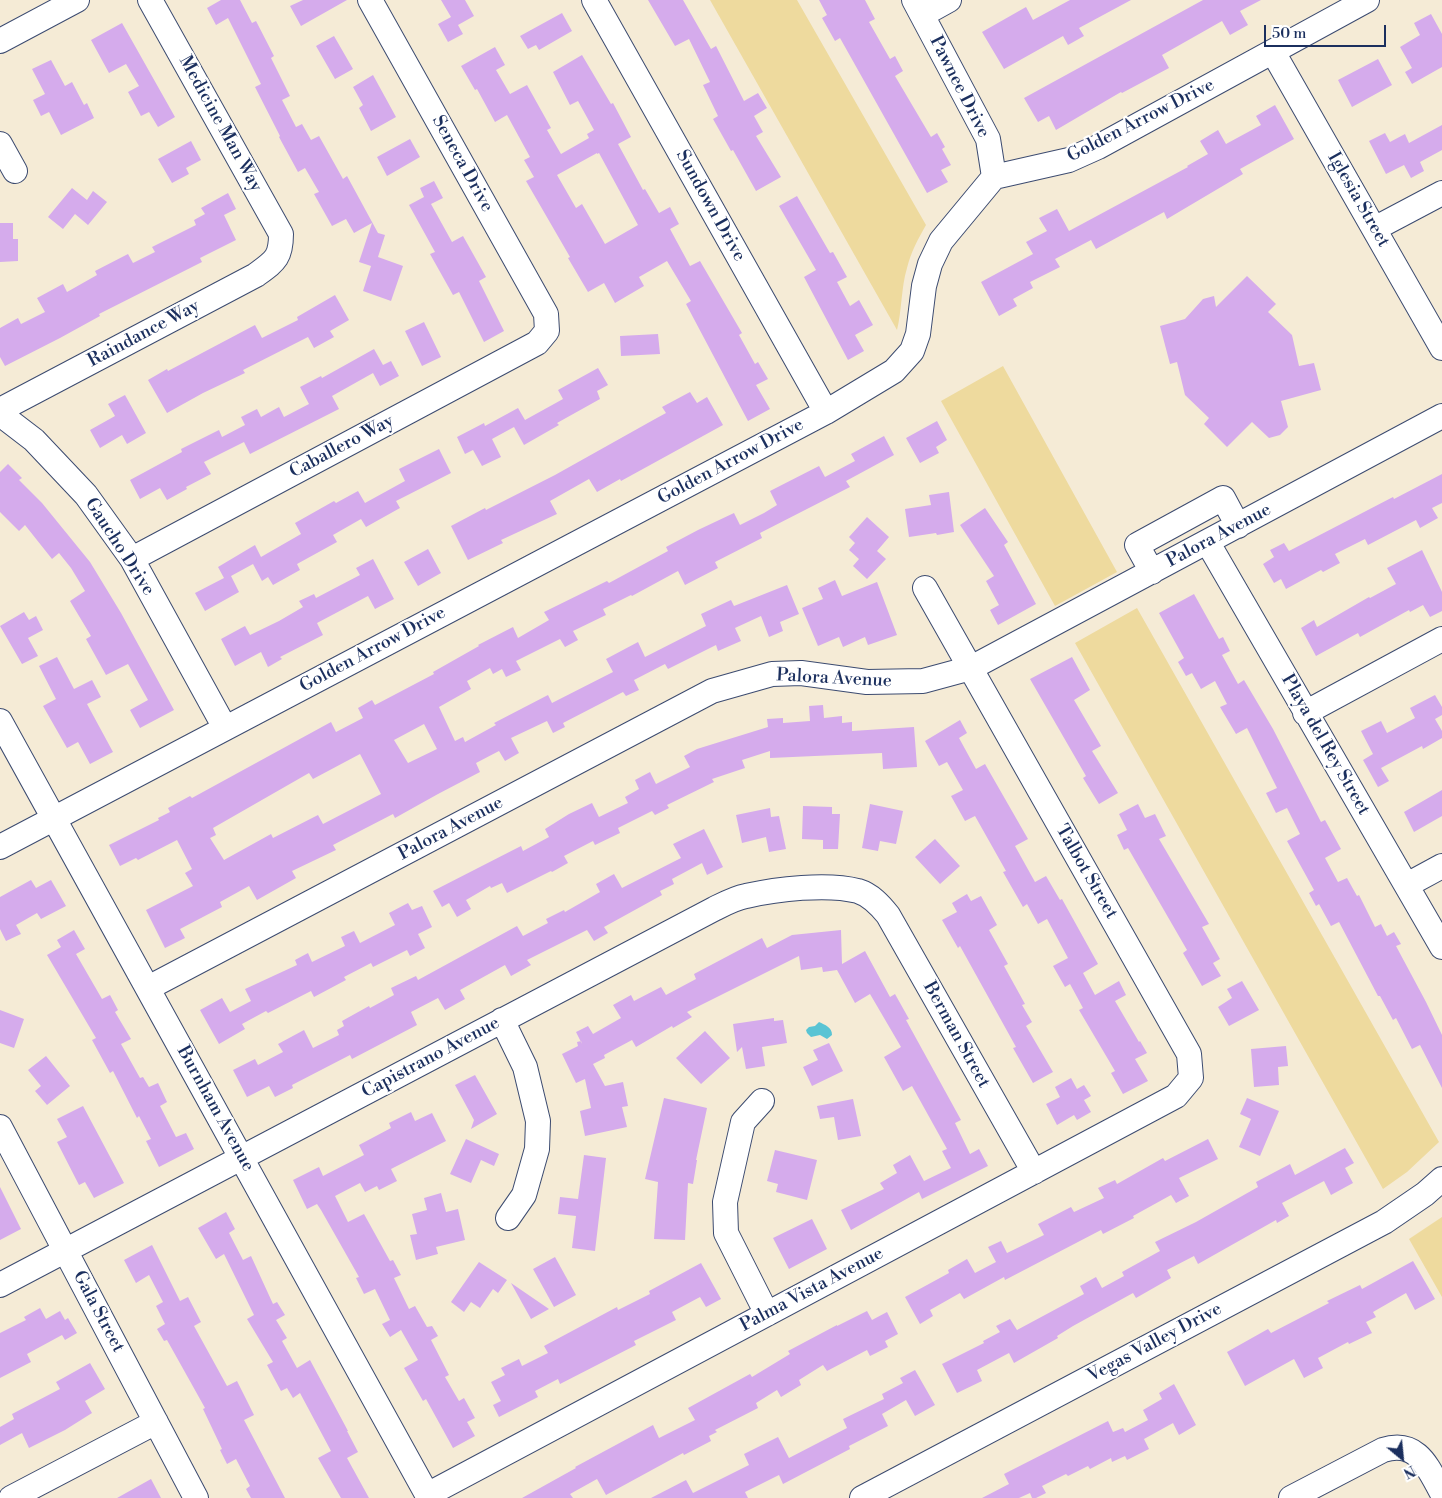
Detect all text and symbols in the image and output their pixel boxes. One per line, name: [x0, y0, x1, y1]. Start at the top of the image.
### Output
scale bar: [1267, 15, 1390, 47]
text: 50 m: [1272, 24, 1306, 43]
street label: Pawnee Drive: [924, 33, 994, 141]
street label: Medicine Man Way: [174, 52, 266, 196]
street label: Golden Arrow Drive: [1064, 75, 1218, 167]
street label: Seneca Drive: [427, 112, 497, 216]
street label: Sundown Drive: [670, 147, 750, 265]
street label: Iglesia Street: [1322, 149, 1394, 251]
street label: Raindance Way: [84, 295, 204, 373]
street label: Caballero Way: [286, 411, 398, 483]
street label: Golden Arrow Drive: [654, 414, 808, 510]
street label: Gaucho Drive: [79, 494, 159, 600]
street label: Palora Avenue: [1163, 499, 1275, 573]
street label: Golden Arrow Drive: [296, 602, 450, 698]
street label: Palora Avenue: [776, 665, 892, 693]
street label: Playa del Rey Street: [1276, 671, 1374, 819]
street label: Palora Avenue: [395, 792, 507, 866]
street label: Talbot Street: [1050, 821, 1122, 923]
street label: Berman Street: [918, 978, 994, 1092]
street label: Capistrano Avenue: [358, 1013, 504, 1103]
street label: Burnham Avenue: [172, 1042, 258, 1176]
street label: Palma Vista Avenue: [737, 1243, 887, 1337]
street label: Gala Street: [67, 1267, 129, 1357]
street label: Vegas Valley Drive: [1084, 1299, 1226, 1387]
north arrow: [1377, 1433, 1427, 1483]
text: N: [1400, 1461, 1418, 1482]

